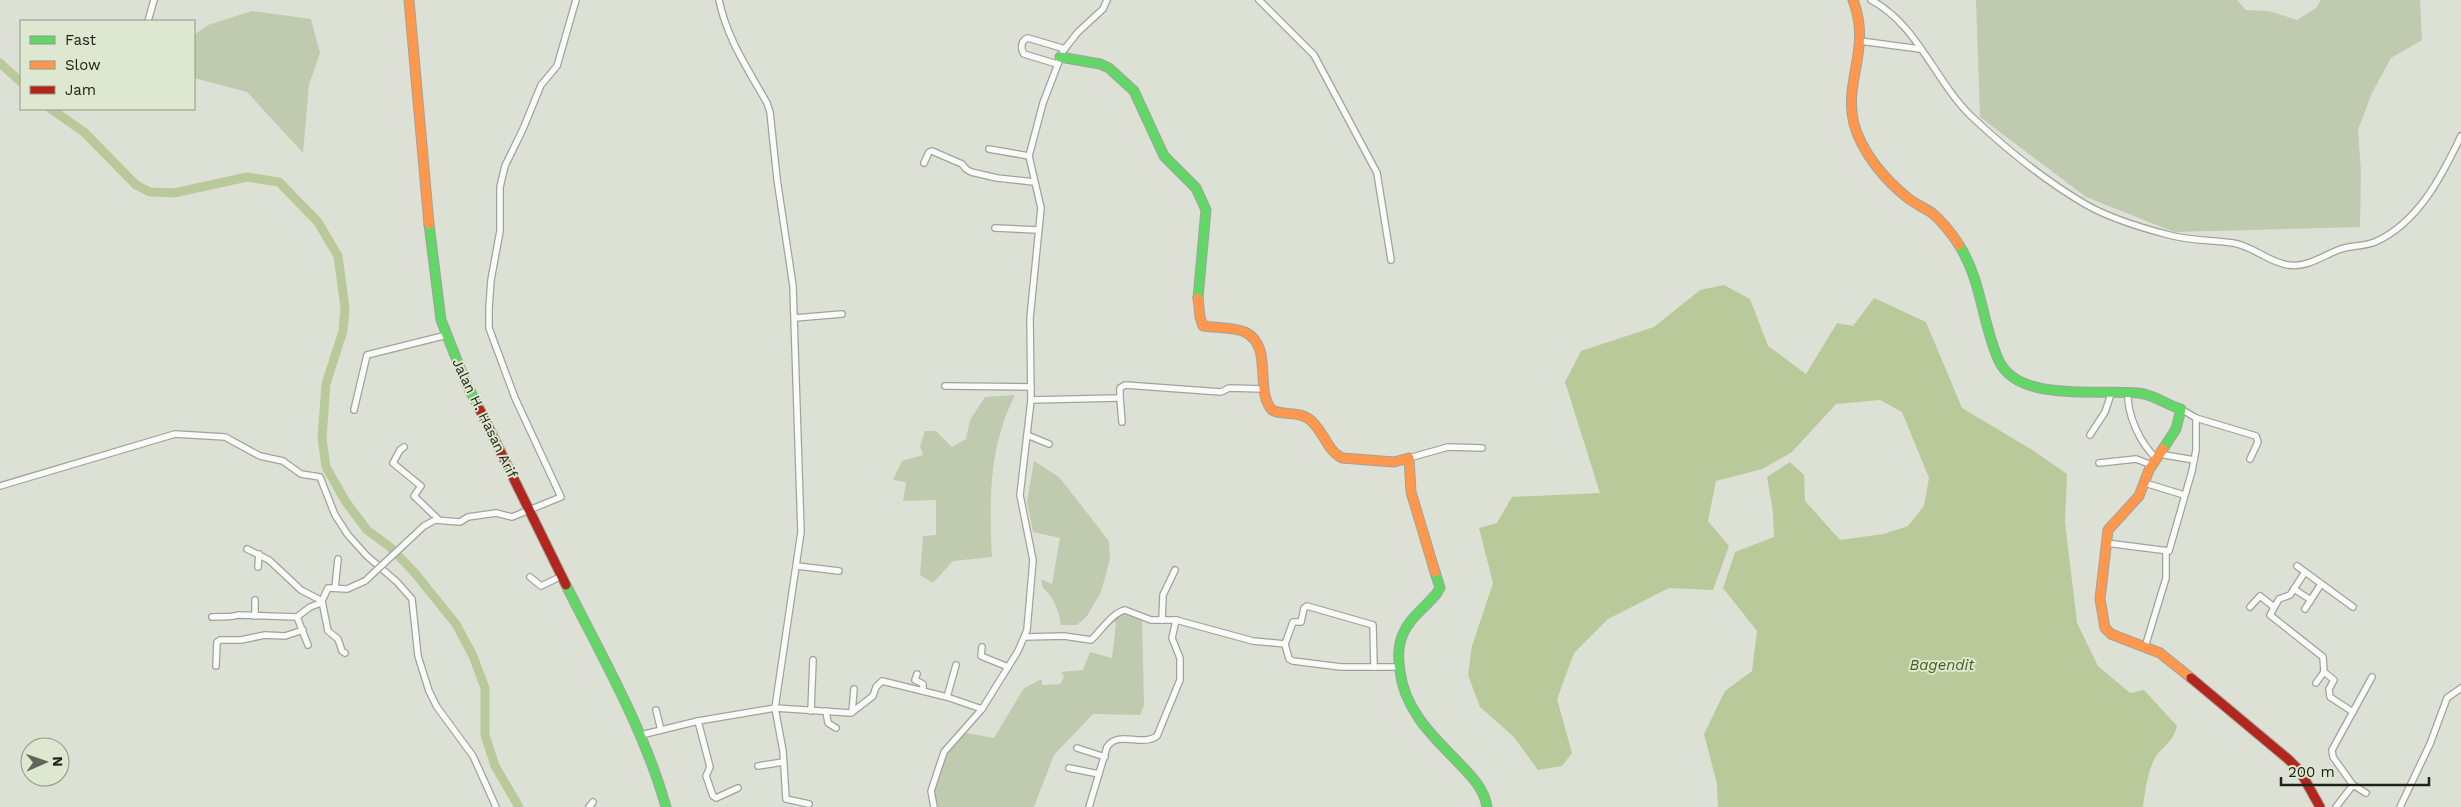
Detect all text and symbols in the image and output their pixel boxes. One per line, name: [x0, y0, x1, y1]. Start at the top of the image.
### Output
legend: [20, 20, 195, 110]
text: Fast: [65, 31, 97, 49]
text: Slow: [65, 56, 101, 74]
text: Jam: [65, 81, 96, 99]
street label: Jalan H. Hasan Arif: [449, 356, 521, 481]
water label: Bagendit: [1910, 656, 1975, 674]
north arrow: [20, 737, 70, 787]
scale bar: [2281, 754, 2428, 786]
text: N: [50, 756, 66, 767]
text: 200 m: [2288, 763, 2335, 781]

